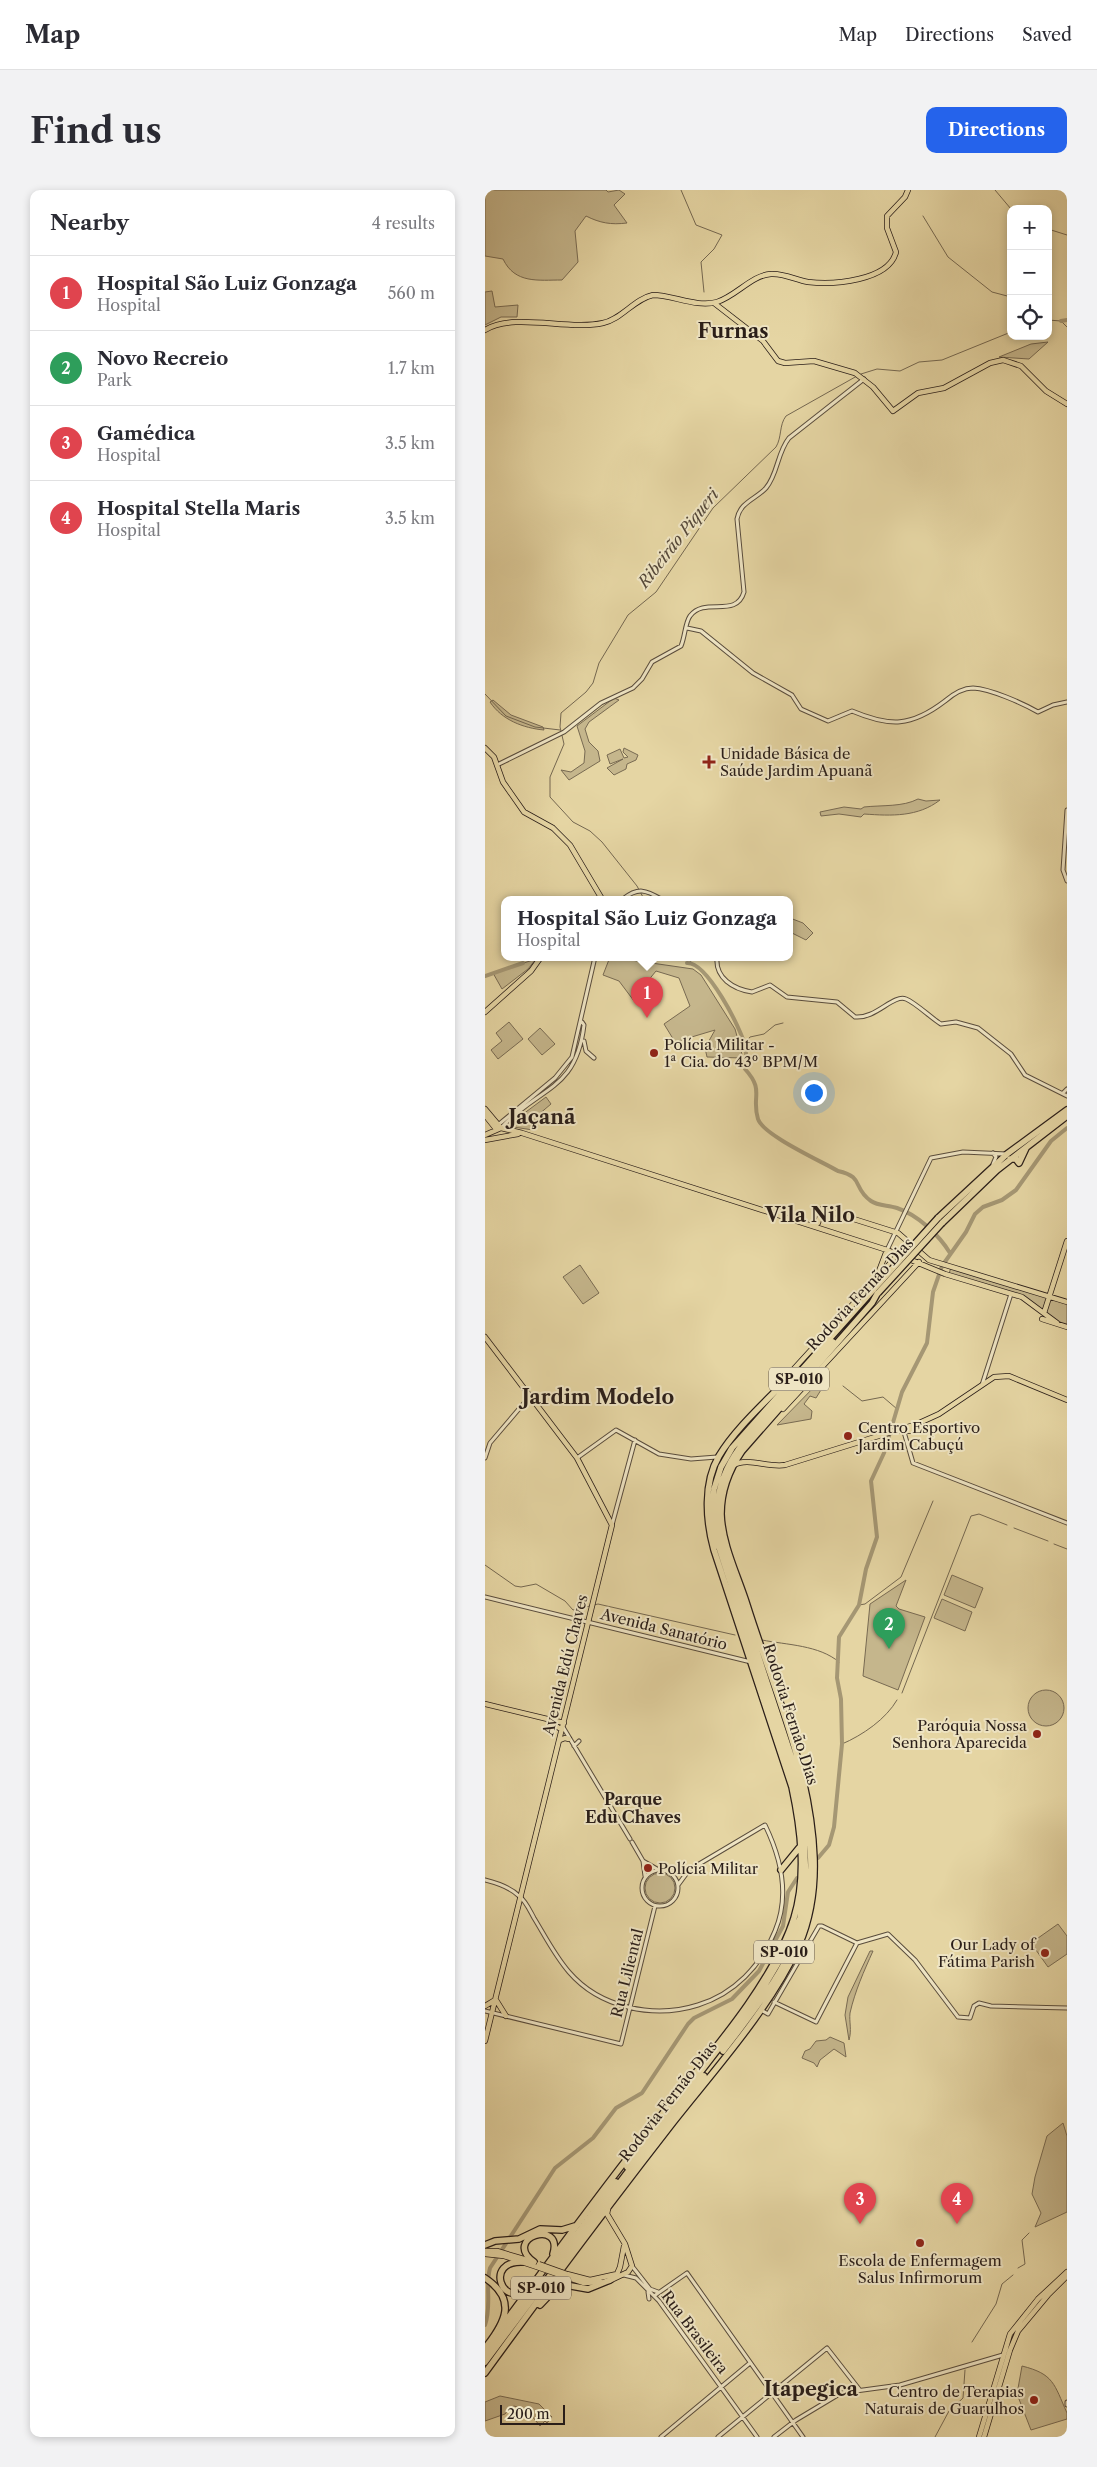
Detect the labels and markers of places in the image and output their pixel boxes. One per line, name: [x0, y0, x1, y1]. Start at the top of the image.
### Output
place label: Unidade Básica de Saúde Jardim Apuanã: [720, 744, 872, 780]
marker: Unidade Básica de Saúde Jardim Apuanã: [702, 755, 716, 769]
pin: 1: [631, 977, 663, 1018]
place label: Polícia Militar - 1ª Cia. do 43º BPM/M: [664, 1035, 818, 1071]
marker: Polícia Militar - 1ª Cia. do 43º BPM/M: [648, 1047, 660, 1059]
place label: Centro Esportivo Jardim Cabuçú: [856, 1418, 980, 1454]
marker: Centro Esportivo Jardim Cabuçú: [842, 1430, 854, 1442]
pin: 2: [873, 1608, 905, 1649]
place label: Paróquia Nossa Senhora Aparecida: [892, 1716, 1027, 1752]
marker: Paróquia Nossa Senhora Aparecida: [1031, 1728, 1043, 1740]
place label: Polícia Militar: [658, 1859, 759, 1878]
marker: Polícia Militar: [642, 1862, 654, 1874]
place label: Our Lady of Fátima Parish: [938, 1935, 1037, 1971]
marker: Our Lady of Fátima Parish: [1039, 1947, 1051, 1959]
pin: 3: [844, 2183, 876, 2224]
pin: 4: [941, 2183, 973, 2224]
marker: Escola de Enfermagem Salus Infirmorum: [914, 2237, 926, 2249]
place label: Escola de Enfermagem Salus Infirmorum: [838, 2251, 1002, 2287]
place label: Centro de Terapias Naturais de Guarulhos: [864, 2382, 1024, 2418]
marker: Centro de Terapias Naturais de Guarulhos: [1028, 2394, 1040, 2406]

